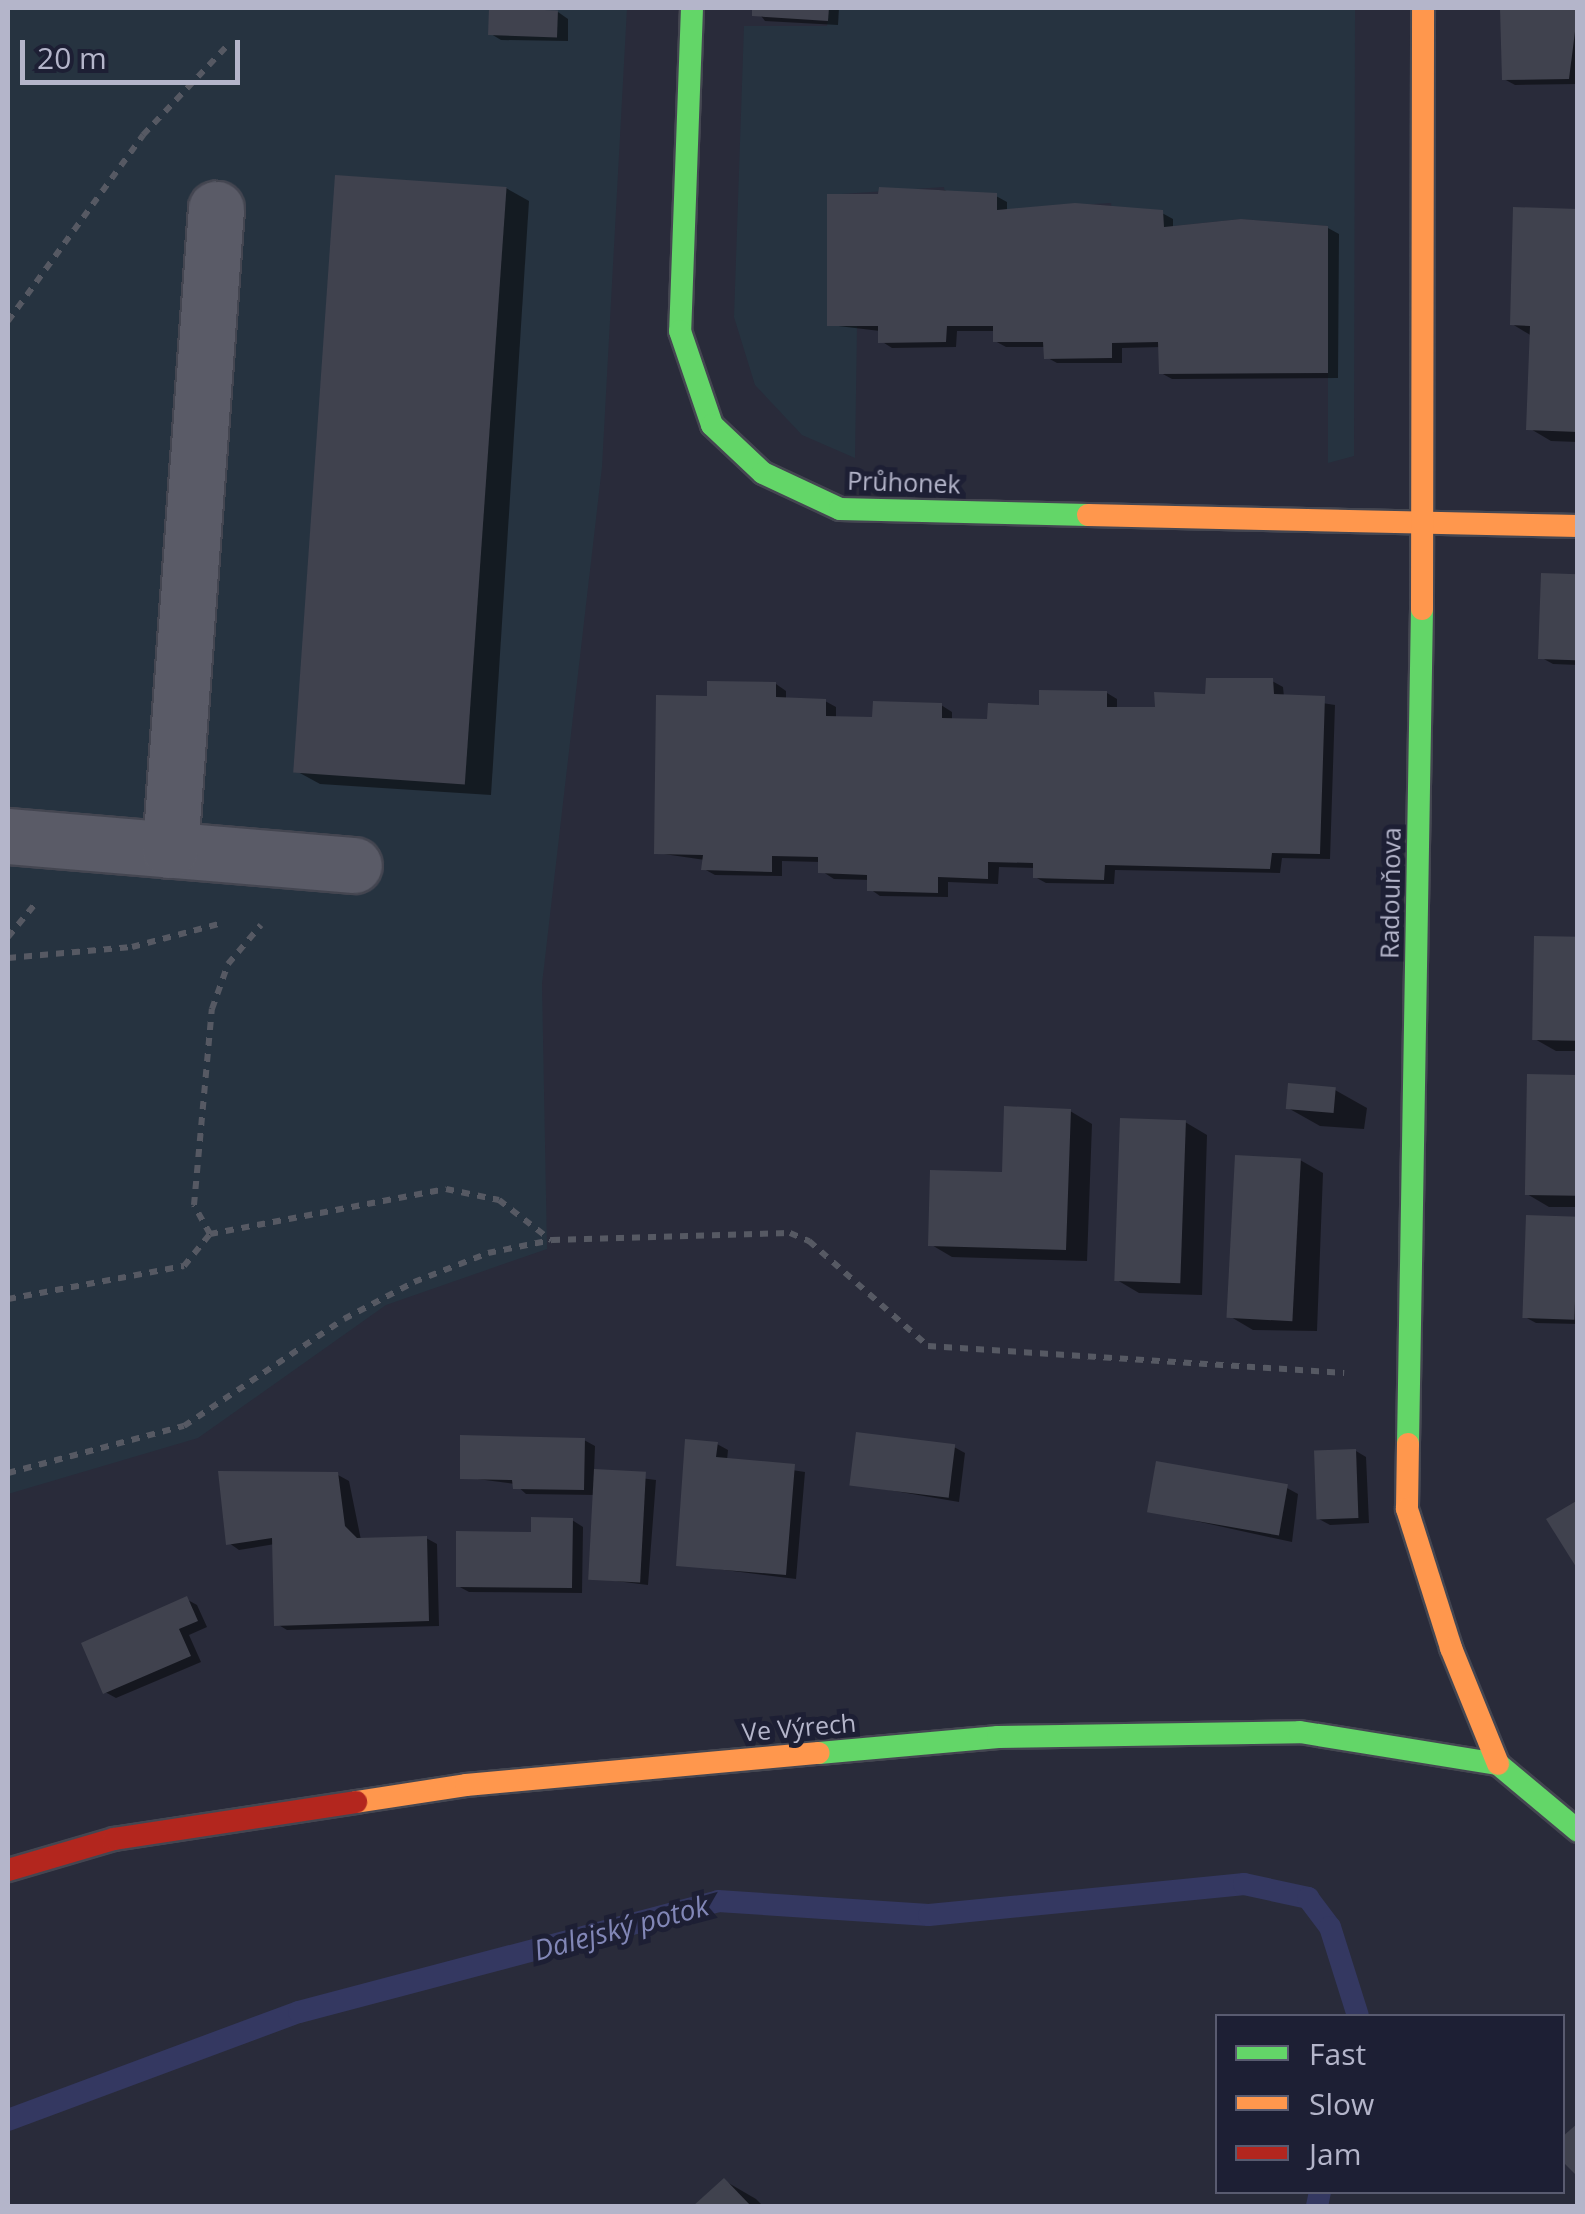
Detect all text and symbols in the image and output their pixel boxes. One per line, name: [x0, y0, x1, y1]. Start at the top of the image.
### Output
scale bar: [25, 20, 245, 82]
text: 20 m: [37, 37, 107, 78]
street label: Průhonek: [847, 465, 961, 499]
street label: Radouňova: [1374, 827, 1406, 959]
street label: Ve Výrech: [741, 1707, 857, 1747]
water label: Dalejský potok: [530, 1888, 712, 1966]
legend: [1215, 2014, 1565, 2194]
text: Fast: [1309, 2033, 1366, 2074]
text: Slow: [1309, 2083, 1374, 2124]
text: Jam: [1309, 2133, 1362, 2174]

